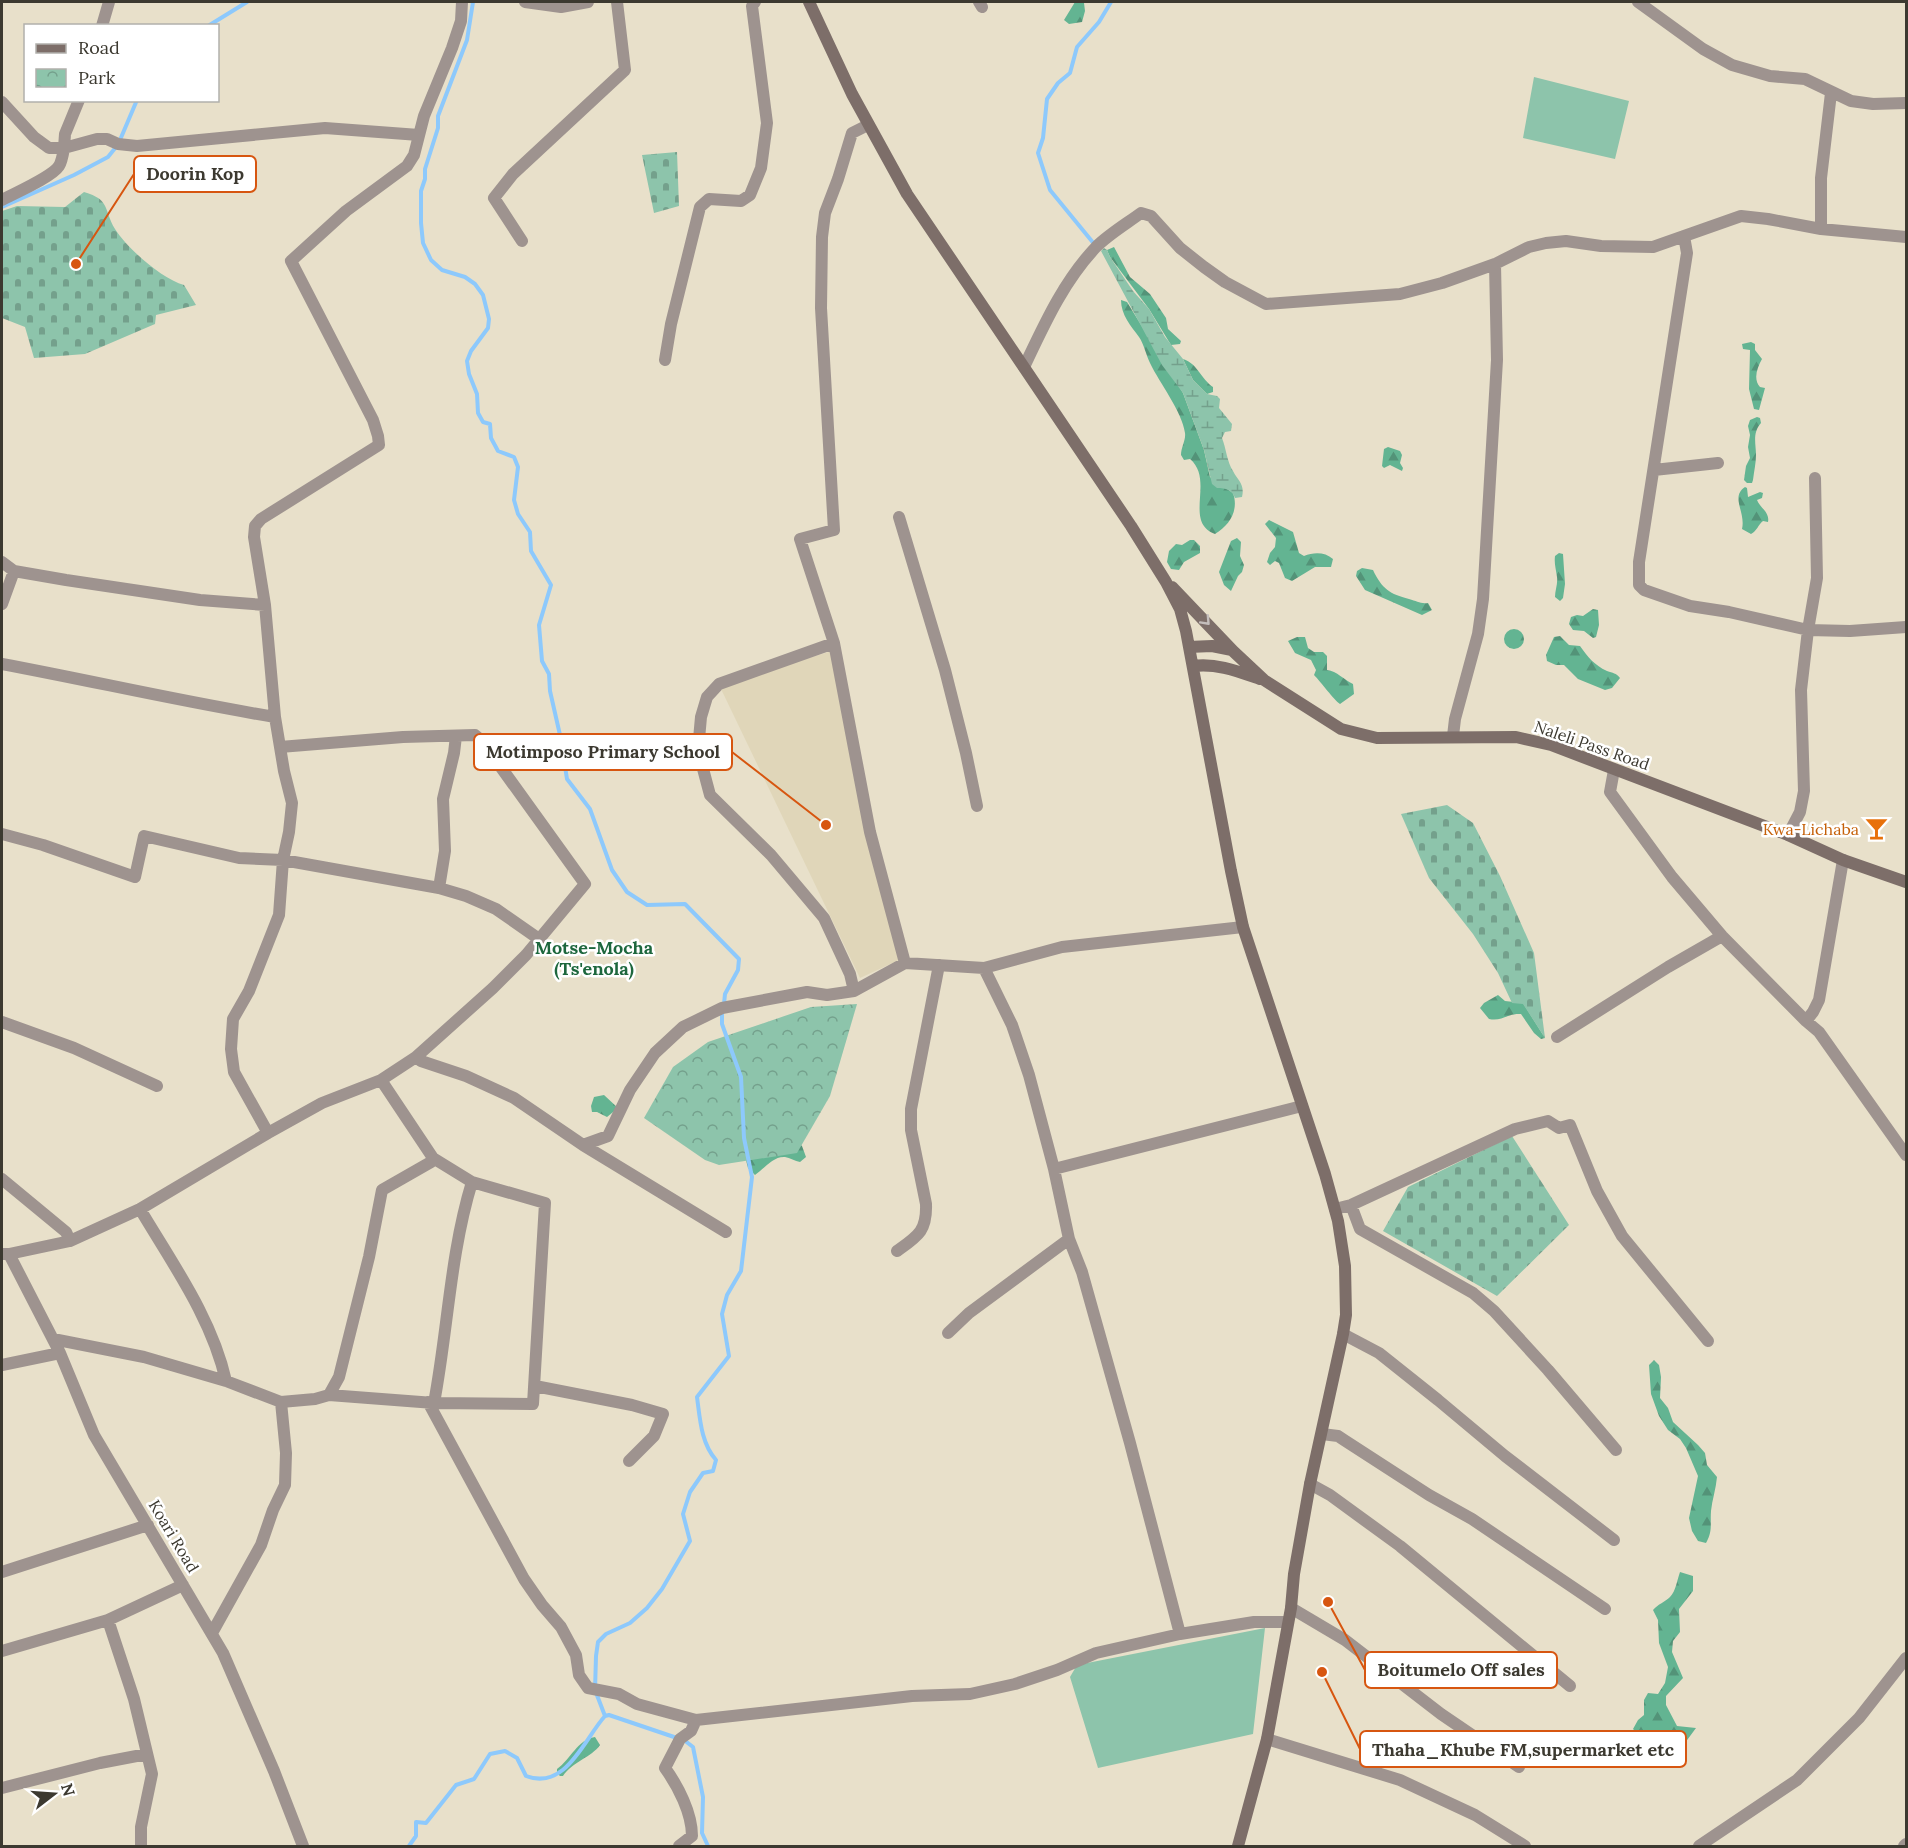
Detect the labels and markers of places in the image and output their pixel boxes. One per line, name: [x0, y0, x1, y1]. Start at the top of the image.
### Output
callout: Doorin Kop: [134, 156, 256, 192]
callout: Motimposo Primary School: [474, 734, 732, 770]
bar icon: Kwa-Lichaba: [1864, 816, 1890, 842]
place label: Kwa-Lichaba: [1763, 819, 1859, 839]
callout: Boitumelo Off sales: [1365, 1652, 1557, 1688]
callout: Thaha_Khube FM,supermarket etc: [1360, 1731, 1686, 1767]

